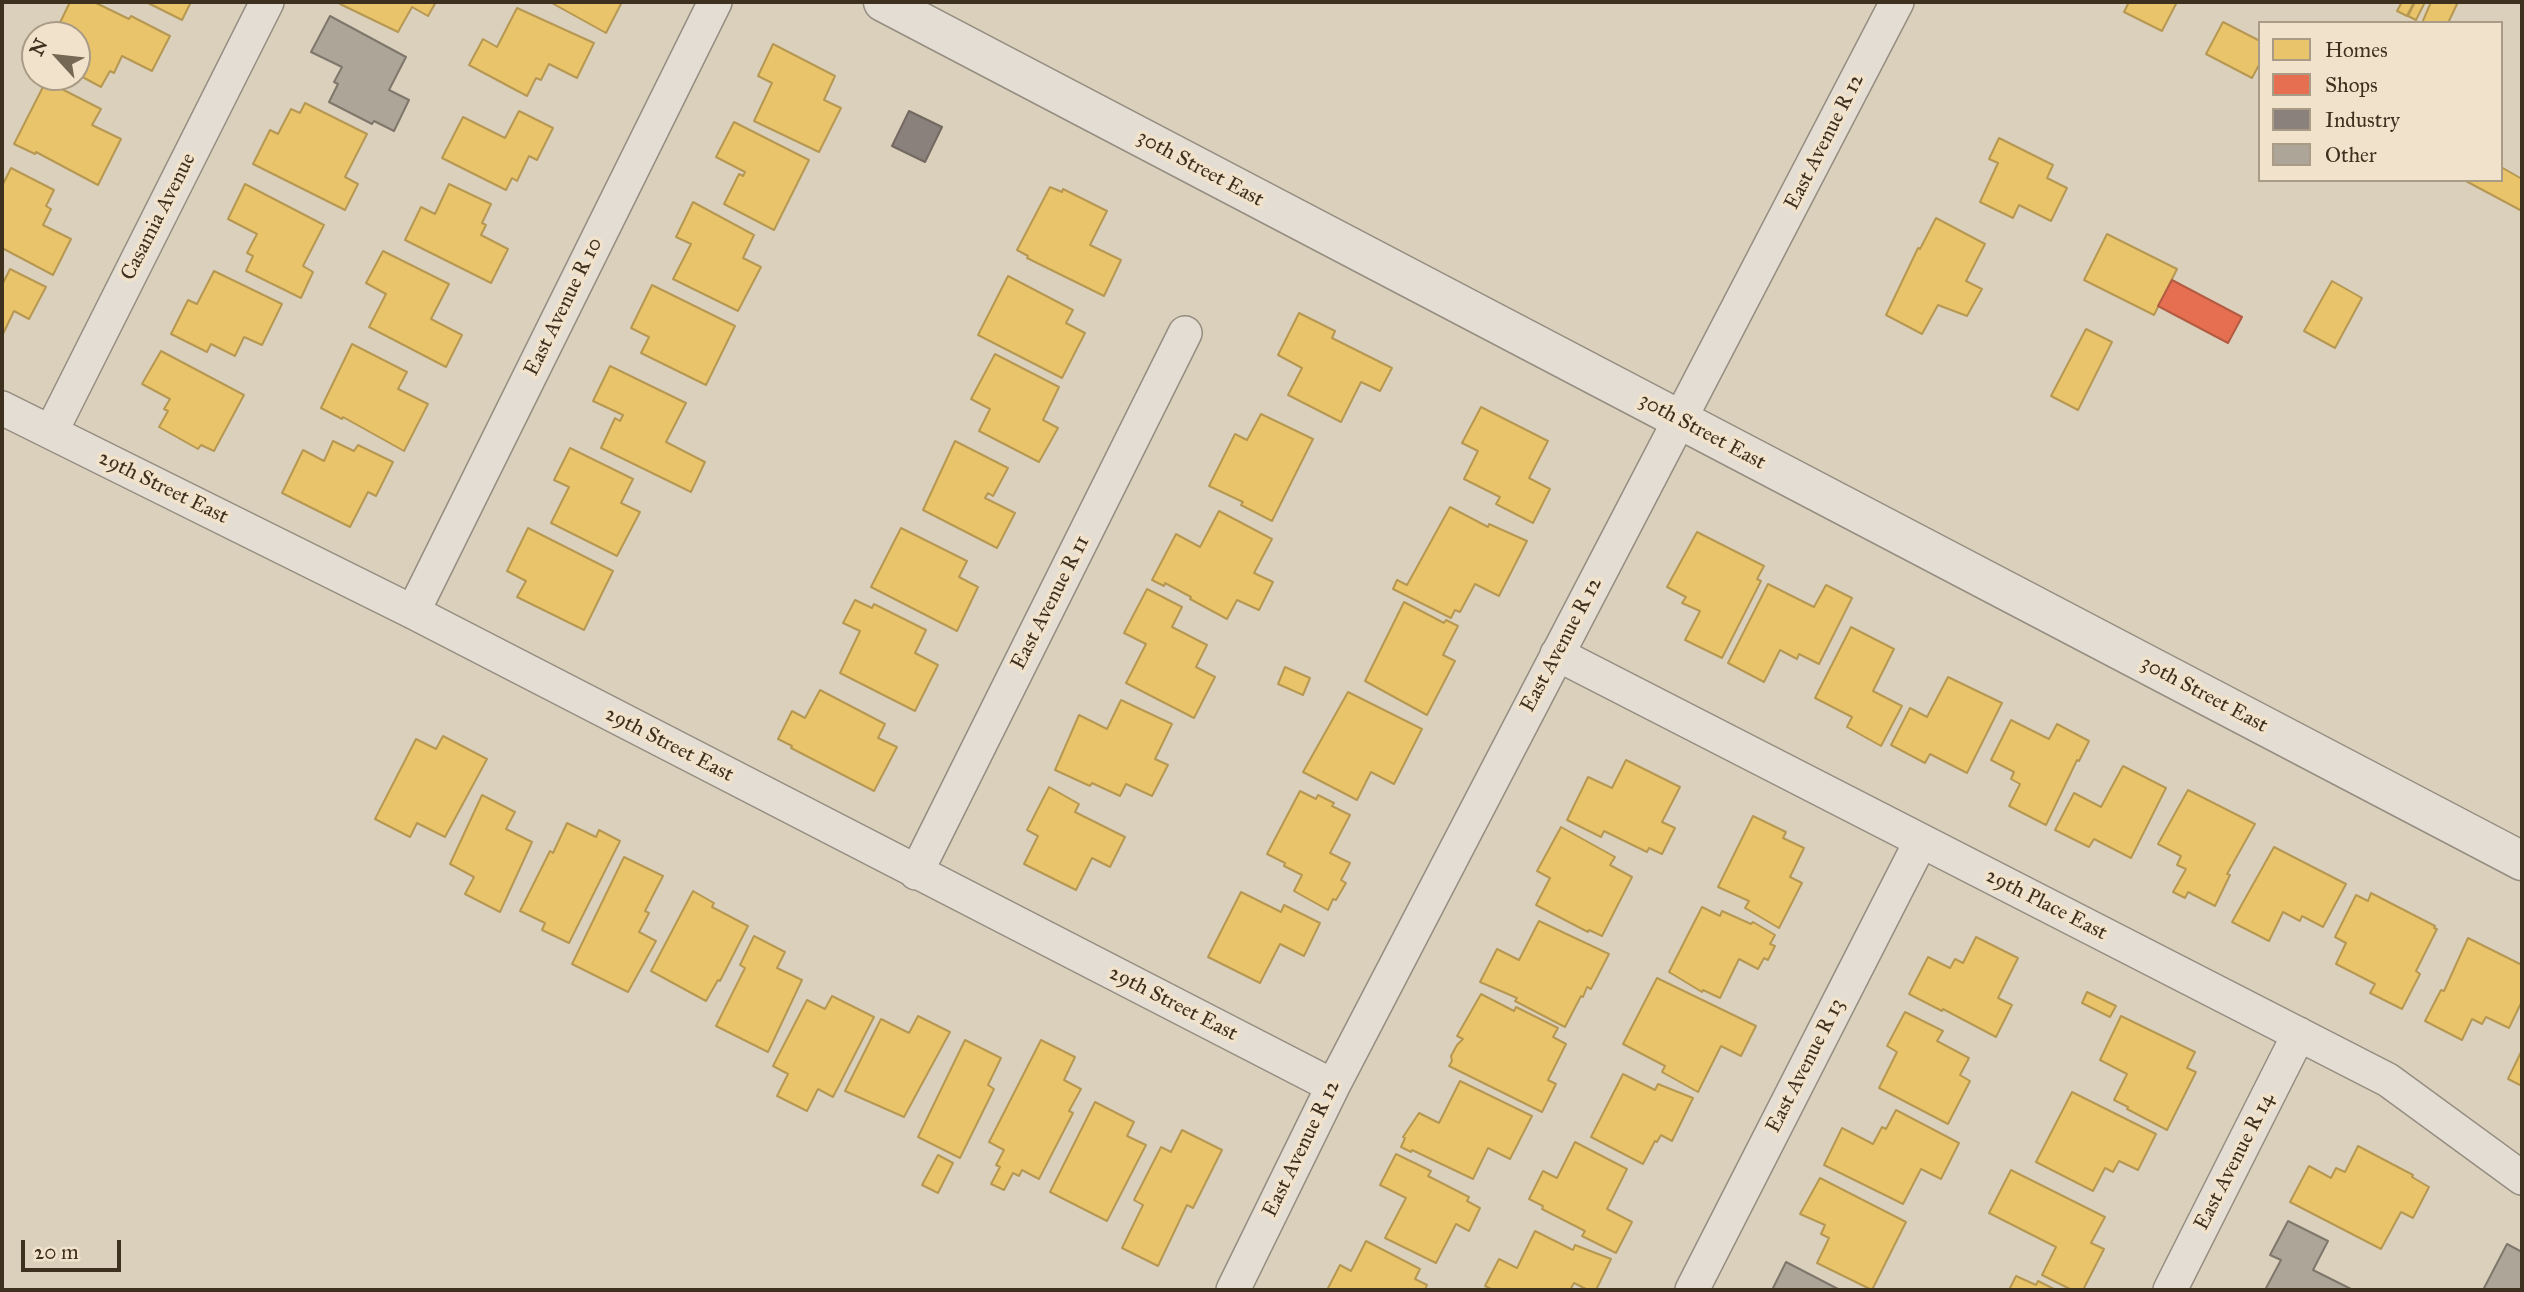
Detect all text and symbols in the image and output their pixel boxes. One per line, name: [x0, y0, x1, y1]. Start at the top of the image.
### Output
north arrow: [21, 21, 91, 91]
legend: [2258, 21, 2503, 182]
text: N: [25, 35, 53, 60]
text: Homes: [2325, 37, 2388, 63]
street label: East Avenue R 12: [1780, 70, 1870, 214]
text: Shops: [2325, 72, 2378, 98]
text: Industry: [2325, 107, 2400, 133]
street label: 30th Street East: [1132, 125, 1268, 213]
text: Other: [2325, 142, 2377, 168]
street label: Casamia Avenue: [116, 149, 202, 285]
street label: East Avenue R 10: [520, 234, 608, 380]
street label: 30th Street East: [1634, 388, 1770, 476]
street label: 29th Street East: [94, 446, 232, 530]
street label: East Avenue R 11: [1006, 532, 1096, 674]
street label: East Avenue R 12: [1516, 573, 1608, 717]
street label: 30th Street East: [2136, 651, 2272, 739]
street label: 29th Street East: [600, 702, 738, 788]
street label: 29th Place East: [1981, 864, 2111, 946]
street label: 29th Street East: [1104, 961, 1242, 1047]
street label: East Avenue R 13: [1761, 995, 1851, 1137]
street label: East Avenue R 12: [1258, 1076, 1346, 1222]
street label: East Avenue R 14: [2190, 1089, 2280, 1235]
scale bar: [24, 1226, 124, 1270]
text: 20 m: [34, 1239, 79, 1265]

